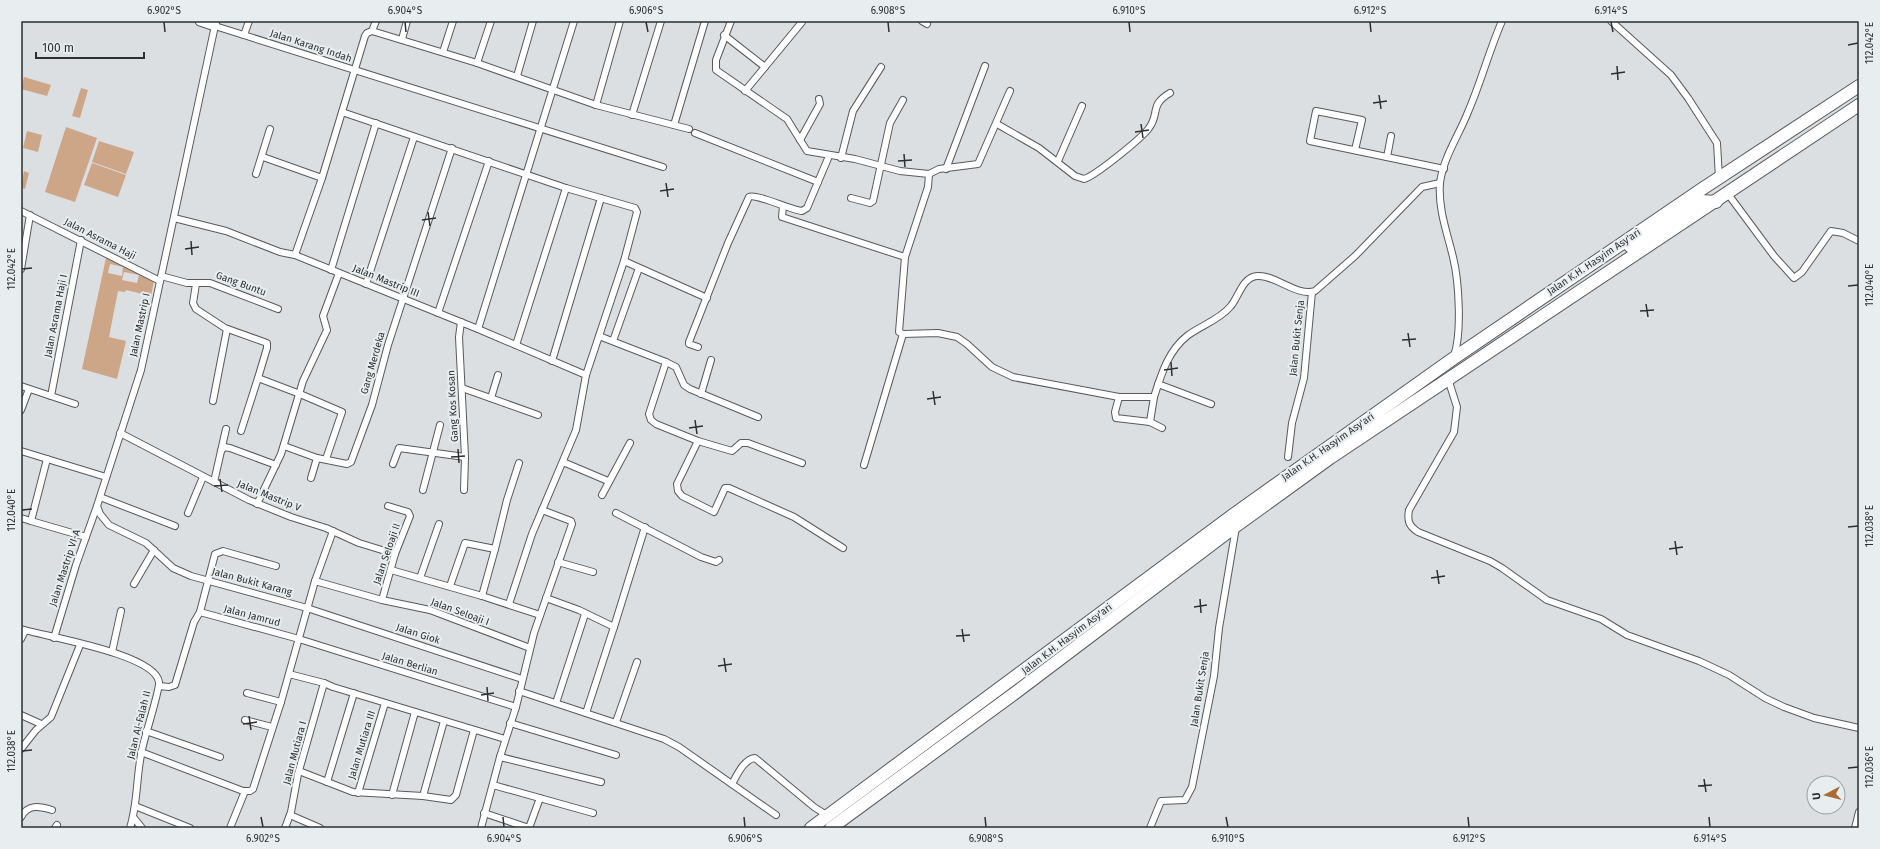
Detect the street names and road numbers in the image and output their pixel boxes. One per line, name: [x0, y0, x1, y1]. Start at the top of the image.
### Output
street label: Jalan Karang Indah: [269, 27, 353, 65]
street label: Jalan Asrama Haji: [62, 216, 138, 262]
street label: Jalan K.H. Hasyim Asy'ari: [1545, 226, 1643, 298]
street label: Jalan Mastrip III: [351, 262, 421, 300]
street label: Gang Buntu: [214, 269, 268, 299]
street label: Jalan Asrama Haji I: [42, 273, 70, 359]
street label: Jalan Mastrip I: [127, 292, 153, 358]
street label: Jalan Bukit Senja: [1287, 299, 1307, 377]
street label: Gang Merdeka: [358, 331, 388, 395]
street label: Gang Kos Kosan: [445, 370, 461, 442]
street label: Jalan K.H. Hasyim Asy'ari: [1279, 410, 1377, 484]
street label: Jalan Mastrip V: [235, 478, 303, 514]
street label: Jalan Seloaji II: [371, 522, 403, 586]
street label: Jalan Mastrip VI-A: [47, 528, 83, 608]
street label: Jalan Bukit Karang: [211, 566, 294, 599]
street label: Jalan Seloaji I: [429, 596, 491, 628]
street label: Jalan K.H. Hasyim Asy'ari: [1019, 601, 1115, 677]
street label: Jalan Jamrud: [222, 603, 282, 629]
street label: Jalan Giok: [395, 621, 442, 647]
street label: Jalan Berlian: [381, 650, 439, 678]
street label: Jalan Bukit Senja: [1188, 650, 1212, 728]
street label: Jalan Al-Falah II: [125, 689, 153, 761]
street label: Jalan Mutiara III: [346, 709, 378, 781]
street label: Jalan Mutiara I: [281, 720, 309, 786]

